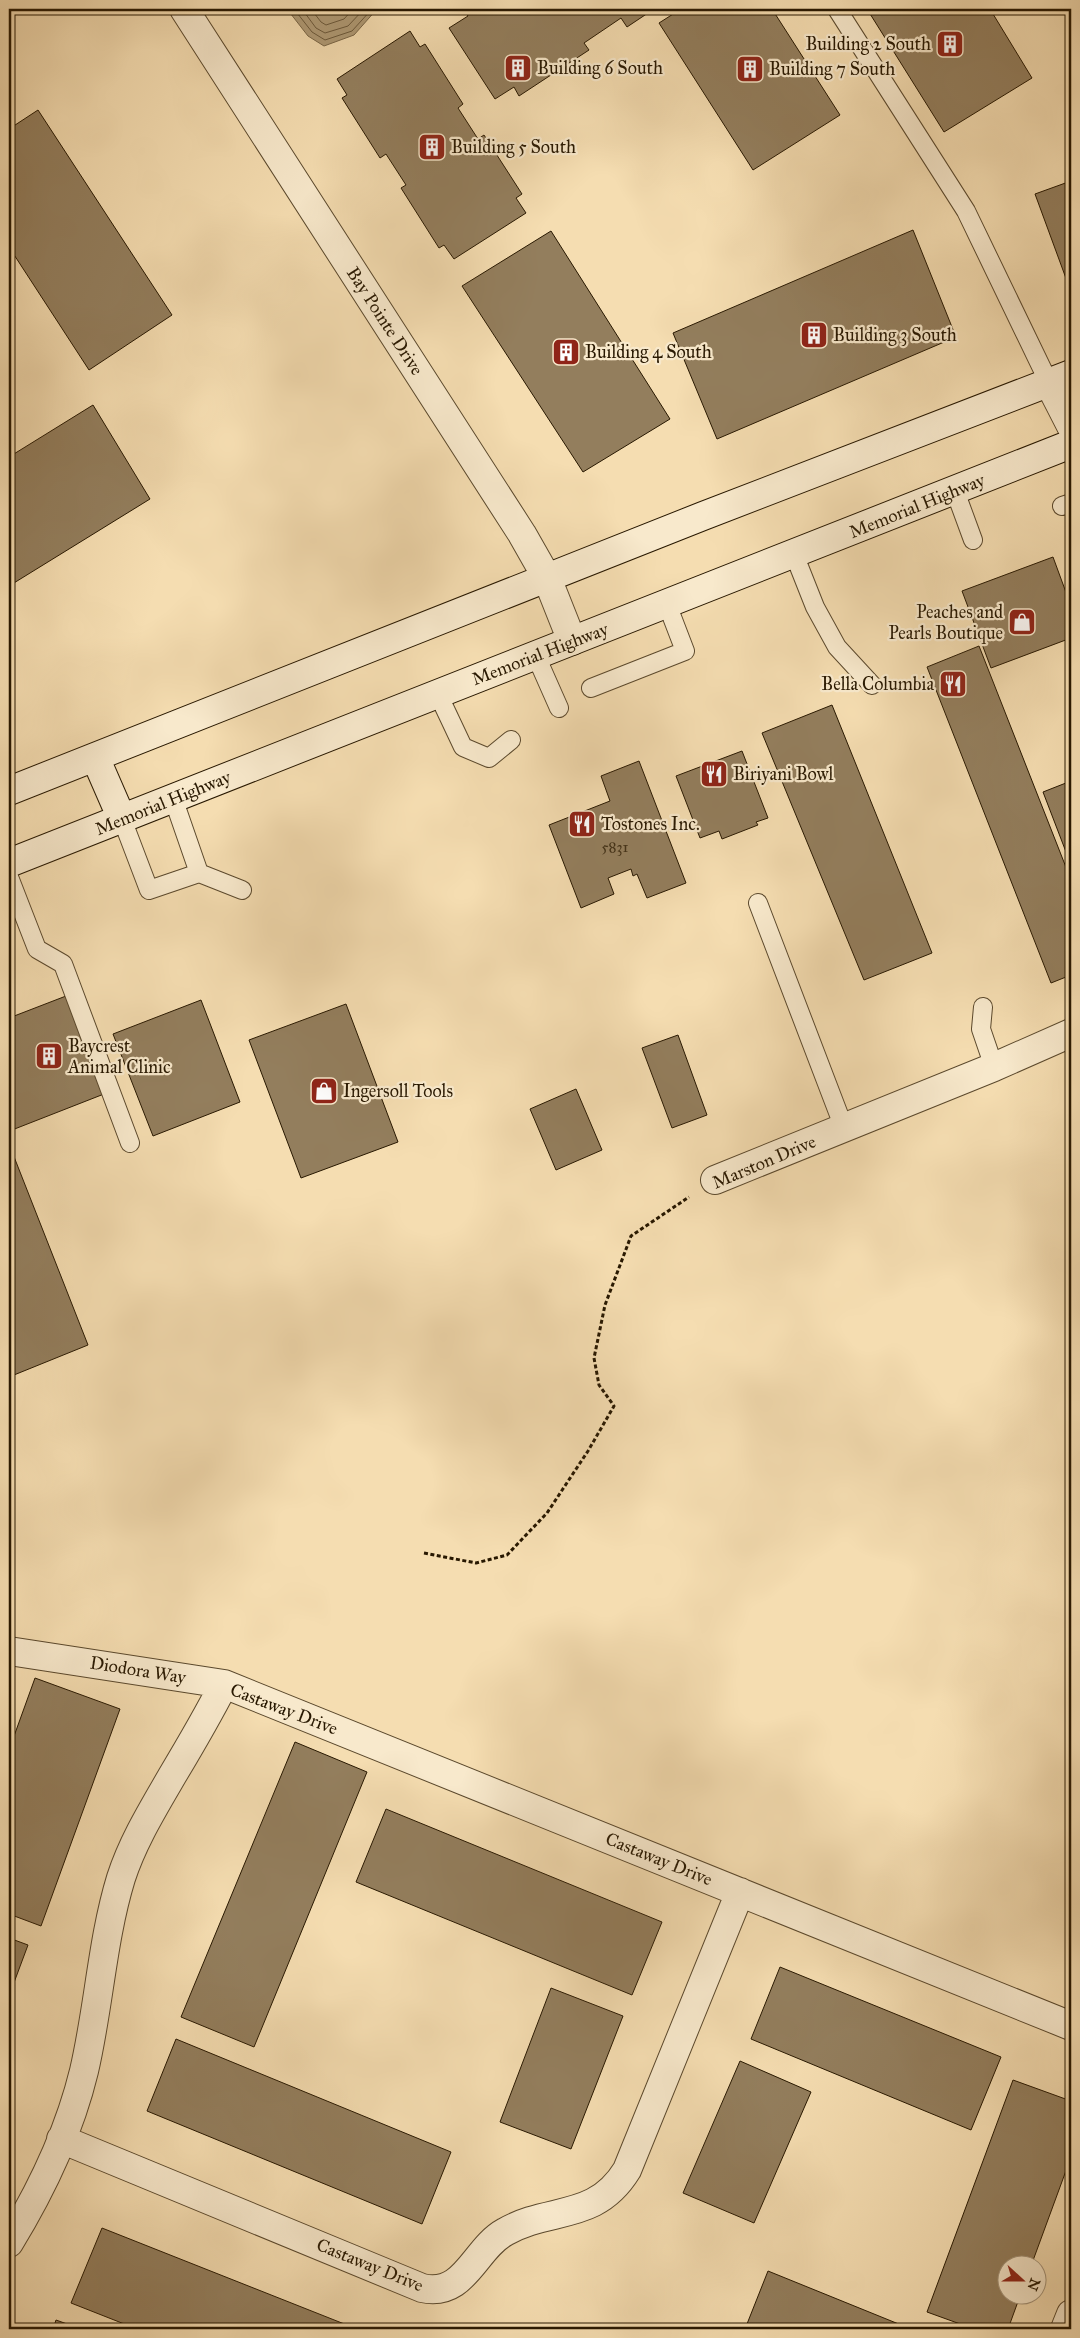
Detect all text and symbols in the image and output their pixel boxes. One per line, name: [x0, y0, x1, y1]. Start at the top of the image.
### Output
building icon: Building 2 South: [935, 29, 965, 59]
place label: Building 2 South: [805, 33, 931, 56]
building icon: Building 6 South: [503, 53, 533, 83]
building icon: Building 7 South: [735, 54, 765, 84]
place label: Building 6 South: [537, 57, 663, 80]
place label: Building 7 South: [769, 58, 895, 81]
building icon: Building 5 South: [417, 132, 447, 162]
place label: Building 5 South: [451, 136, 576, 159]
street label: Bay Pointe Drive: [342, 263, 428, 379]
building icon: Building 3 South: [799, 320, 829, 350]
place label: Building 3 South: [833, 324, 957, 347]
building icon: Building 4 South: [551, 337, 581, 367]
place label: Building 4 South: [585, 341, 712, 364]
street label: Memorial Highway: [846, 469, 989, 544]
place label: Peaches and Pearls Boutique: [888, 601, 1003, 645]
shop icon: Peaches and Pearls Boutique: [1007, 607, 1037, 637]
street label: Memorial Highway: [469, 618, 612, 691]
restaurant icon: Bella Columbia: [938, 669, 968, 699]
place label: Bella Columbia: [821, 673, 934, 695]
restaurant icon: Biriyani Bowl: [699, 759, 729, 789]
place label: Biriyani Bowl: [733, 763, 833, 785]
street label: Memorial Highway: [92, 766, 235, 841]
restaurant icon: Tostones Inc.: [567, 809, 597, 839]
place label: Tostones Inc.: [601, 813, 700, 835]
house number: 5831: [602, 838, 629, 856]
place label: Baycrest Animal Clinic: [67, 1035, 171, 1078]
building icon: Baycrest Animal Clinic: [34, 1041, 64, 1071]
shop icon: Ingersoll Tools: [309, 1076, 339, 1106]
place label: Ingersoll Tools: [343, 1080, 453, 1103]
street label: Marston Drive: [709, 1130, 819, 1194]
street label: Diodora Way: [89, 1652, 188, 1689]
street label: Castaway Drive: [227, 1678, 341, 1740]
street label: Castaway Drive: [602, 1828, 716, 1890]
street label: Castaway Drive: [313, 2234, 427, 2296]
north arrow: [998, 2256, 1048, 2306]
text: N: [1024, 2276, 1044, 2293]

